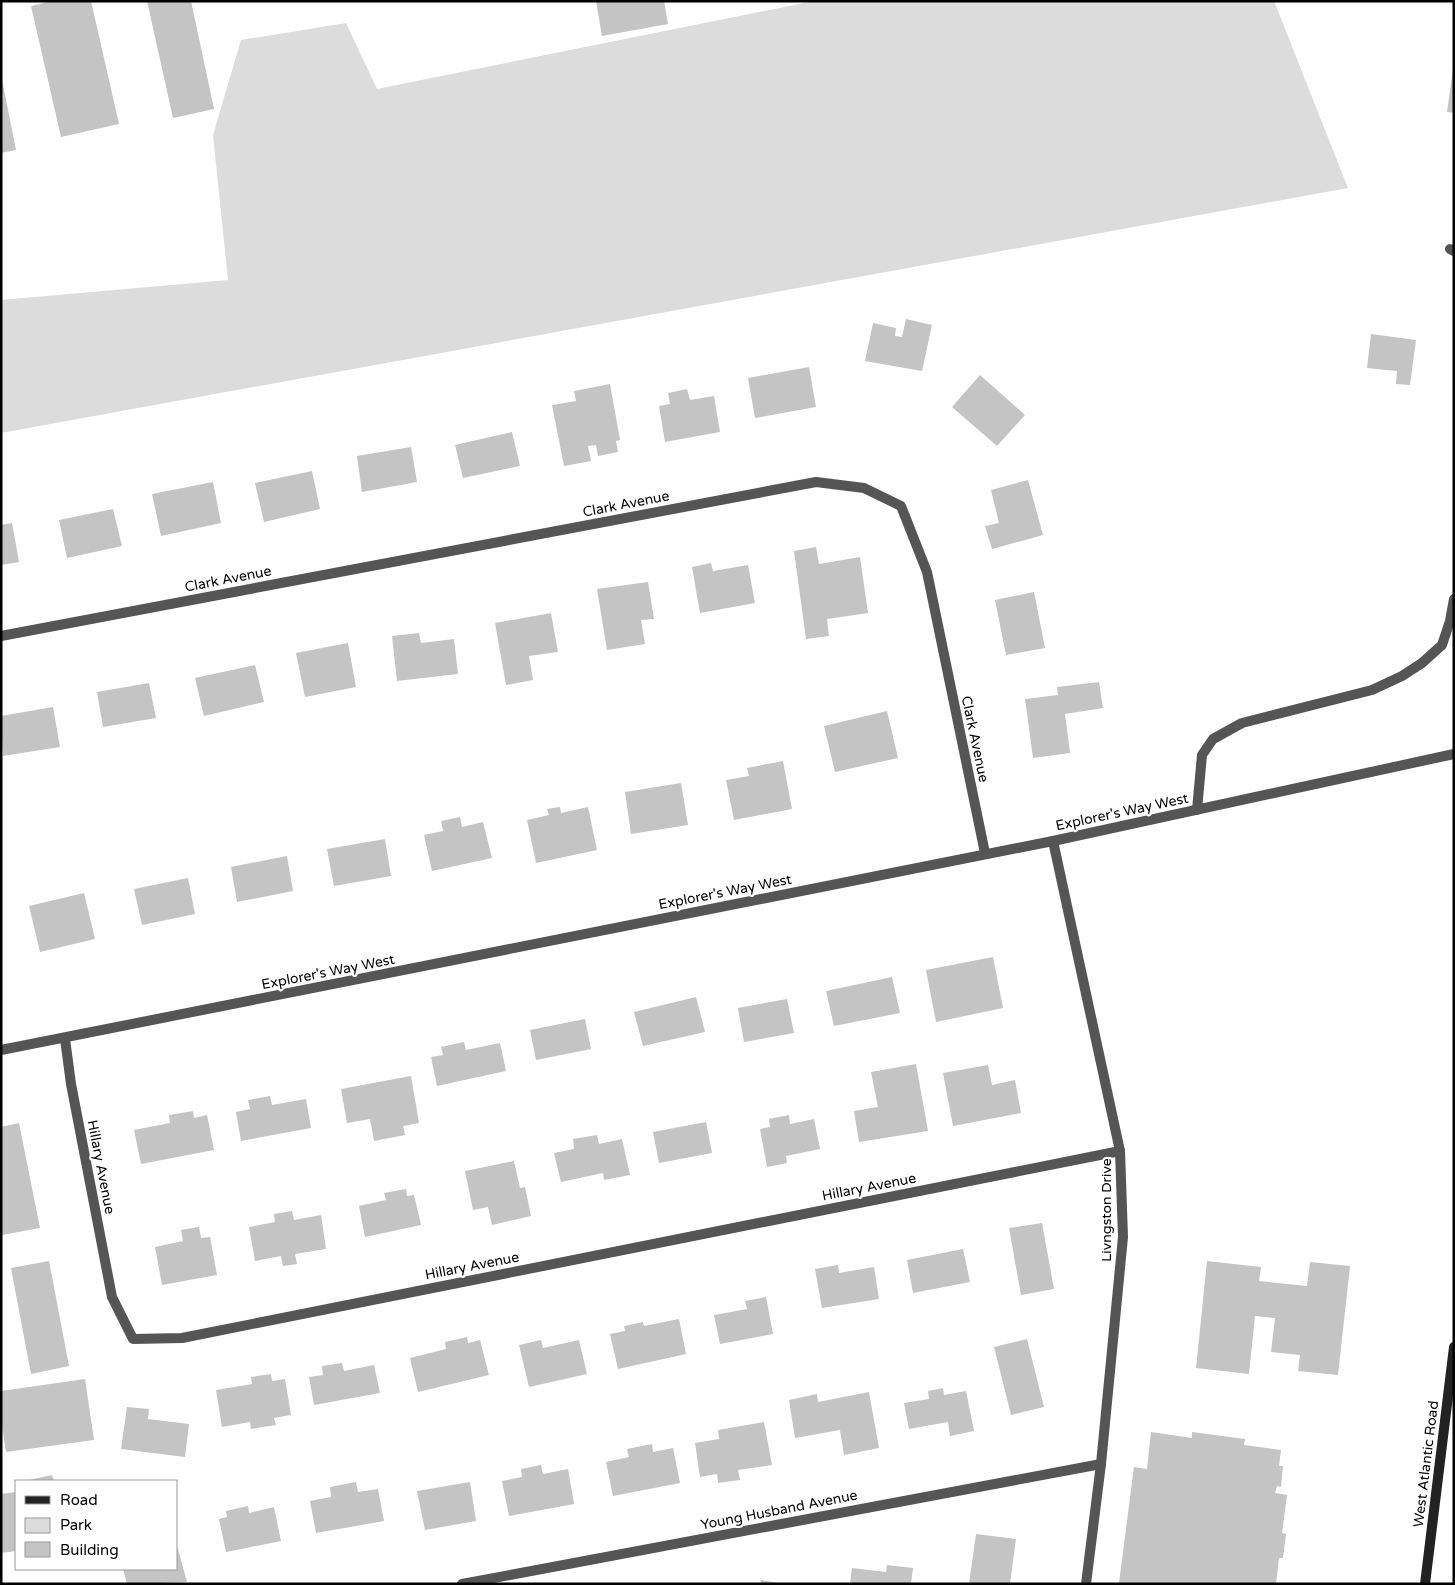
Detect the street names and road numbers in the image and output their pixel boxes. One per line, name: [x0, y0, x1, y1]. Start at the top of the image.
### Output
street label: Clark Avenue: [581, 487, 671, 521]
street label: Clark Avenue: [183, 562, 273, 596]
street label: Clark Avenue: [958, 694, 992, 784]
street label: Explorer's Way West: [1054, 789, 1191, 834]
street label: Explorer's Way West: [657, 871, 794, 913]
street label: Explorer's Way West: [260, 951, 397, 993]
street label: Hillary Avenue: [84, 1119, 118, 1216]
street label: Livngston Drive: [1098, 1158, 1115, 1262]
street label: Hillary Avenue: [821, 1170, 918, 1204]
street label: Hillary Avenue: [424, 1249, 521, 1283]
street label: West Atlantic Road: [1410, 1400, 1442, 1528]
street label: Young Husband Avenue: [699, 1486, 859, 1534]

